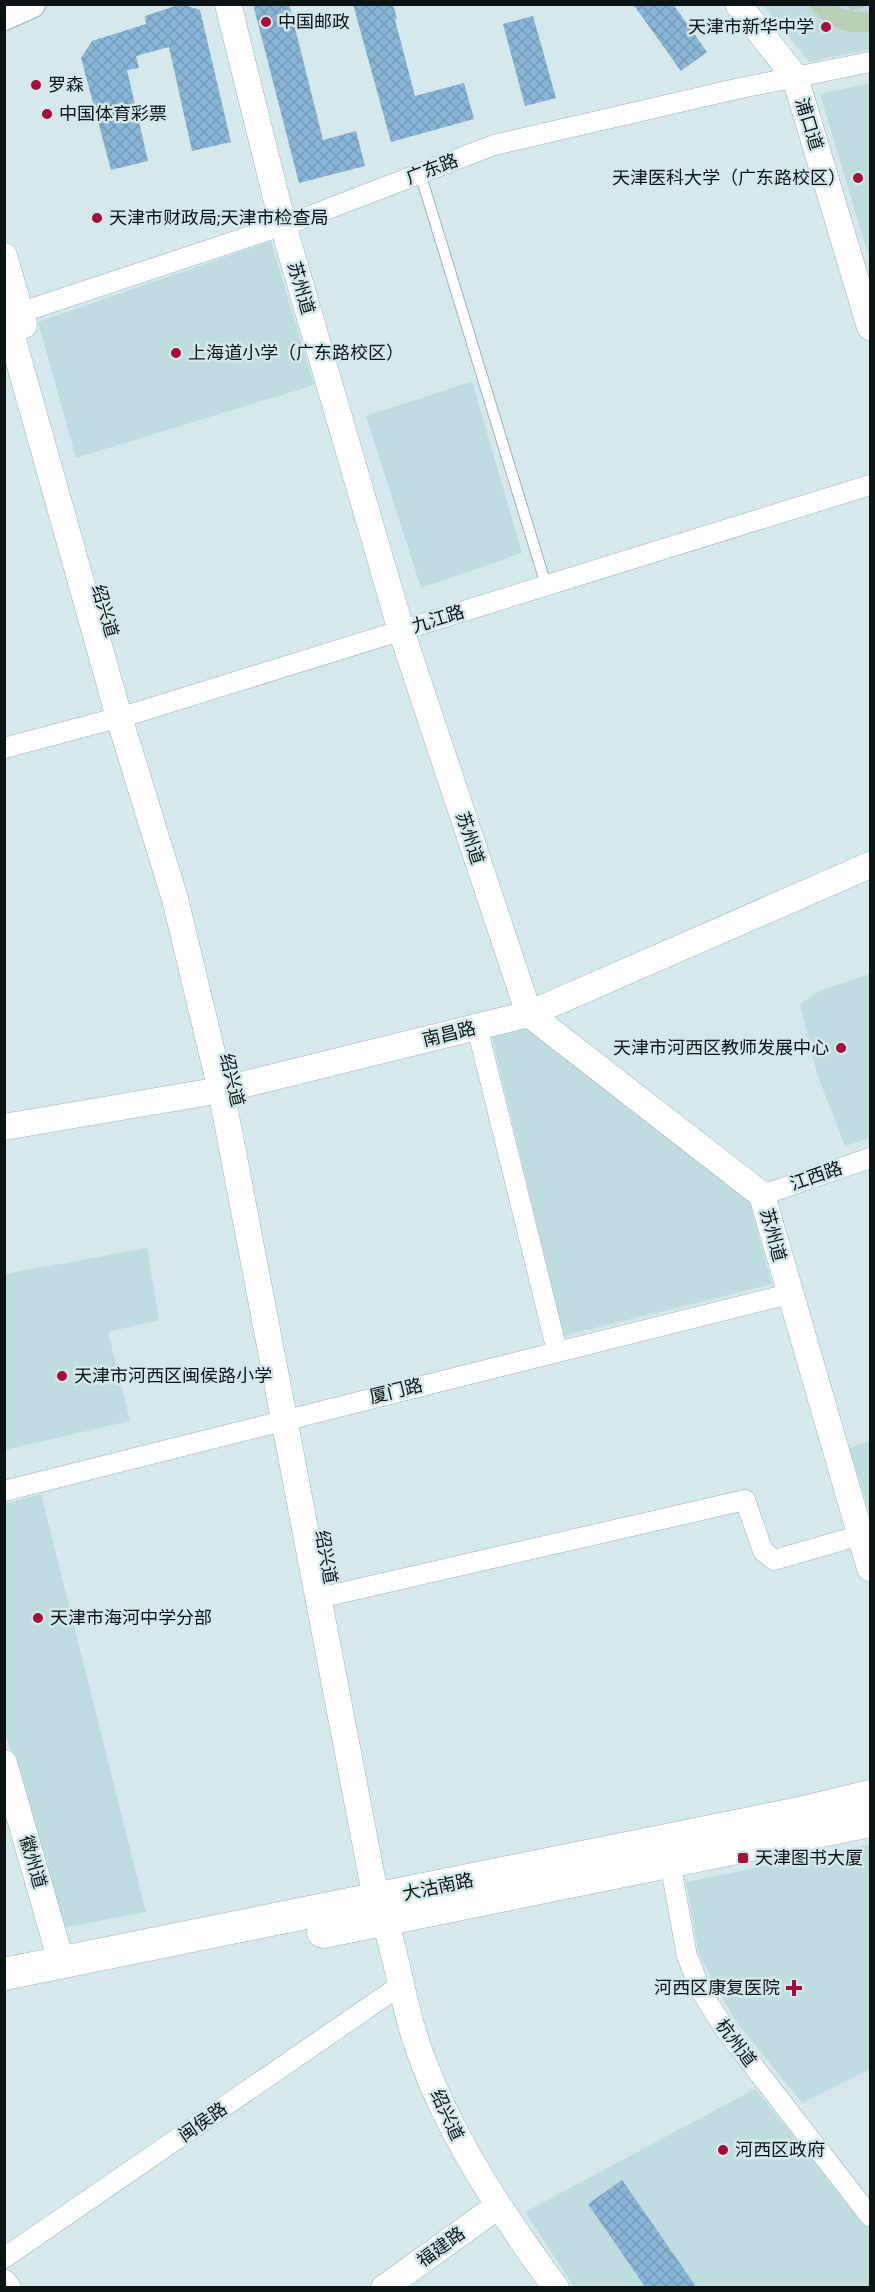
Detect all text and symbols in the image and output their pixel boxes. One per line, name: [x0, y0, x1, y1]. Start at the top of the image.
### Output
place label: 中国邮政: [278, 12, 350, 33]
marker: 中国邮政: [259, 15, 273, 29]
place label: 天津市新华中学: [688, 17, 814, 38]
marker: 天津市新华中学: [819, 20, 833, 34]
place label: 罗森: [48, 75, 84, 96]
marker: 罗森: [29, 78, 43, 92]
street label: 浦口道: [791, 95, 826, 153]
place label: 中国体育彩票: [59, 104, 167, 125]
marker: 中国体育彩票: [40, 107, 54, 121]
street label: 广东路: [403, 150, 461, 189]
place label: 天津医科大学（广东路校区）: [612, 168, 846, 189]
marker: 天津医科大学（广东路校区）: [851, 171, 865, 185]
place label: 天津市财政局;天津市检查局: [109, 208, 329, 229]
marker: 天津市财政局;天津市检查局: [90, 211, 104, 225]
street label: 苏州道: [283, 259, 318, 317]
place label: 上海道小学（广东路校区）: [188, 343, 404, 364]
marker: 上海道小学（广东路校区）: [169, 346, 183, 360]
street label: 绍兴道: [87, 582, 122, 640]
street label: 九江路: [409, 602, 467, 637]
street label: 苏州道: [451, 809, 488, 867]
street label: 南昌路: [420, 1018, 478, 1051]
place label: 天津市河西区教师发展中心: [613, 1038, 829, 1059]
marker: 天津市河西区教师发展中心: [834, 1041, 848, 1055]
street label: 绍兴道: [215, 1051, 248, 1109]
street label: 江西路: [787, 1158, 845, 1195]
street label: 苏州道: [755, 1206, 790, 1264]
place label: 天津市河西区闽侯路小学: [74, 1366, 272, 1387]
marker: 天津市河西区闽侯路小学: [55, 1369, 69, 1383]
street label: 厦门路: [367, 1375, 425, 1408]
street label: 绍兴道: [310, 1529, 341, 1585]
place label: 天津市海河中学分部: [50, 1608, 212, 1629]
marker: 天津市海河中学分部: [31, 1611, 45, 1625]
street label: 徽州道: [15, 1833, 50, 1891]
place label: 天津图书大厦: [755, 1848, 863, 1869]
marker: 天津图书大厦: [736, 1851, 750, 1865]
street label: 大沽南路: [401, 1870, 476, 1905]
place label: 河西区康复医院: [654, 1978, 780, 1999]
marker: 河西区康复医院: [785, 1979, 803, 1997]
street label: 杭州道: [711, 2015, 760, 2071]
street label: 绍兴道: [426, 2086, 467, 2144]
street label: 闽侯路: [175, 2098, 231, 2146]
place label: 河西区政府: [735, 2140, 825, 2161]
marker: 河西区政府: [716, 2143, 730, 2157]
street label: 福建路: [413, 2223, 469, 2272]

